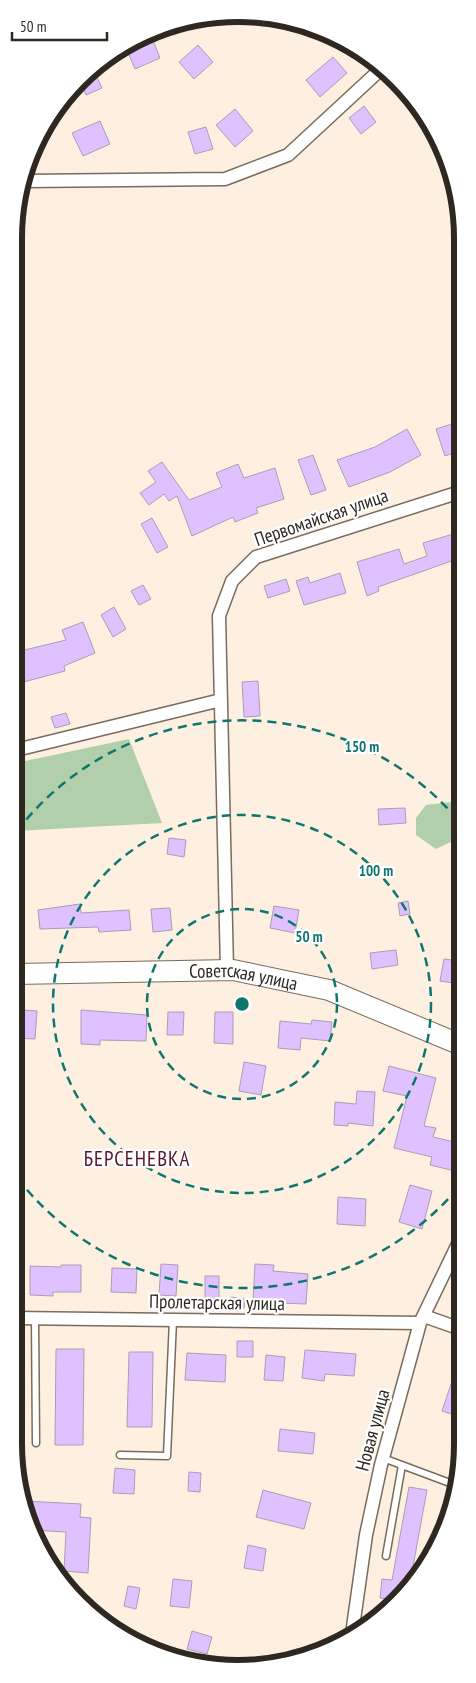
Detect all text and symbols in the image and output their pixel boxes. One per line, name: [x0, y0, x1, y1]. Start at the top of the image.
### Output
scale bar: [12, 10, 108, 42]
text: 50 m: [20, 17, 46, 36]
street label: Первомайская улица: [251, 483, 391, 551]
text: 150 m: [345, 737, 379, 756]
text: 100 m: [359, 861, 393, 880]
text: 50 m: [295, 927, 323, 946]
street label: Советская улица: [189, 958, 300, 995]
centre of rings: [233, 995, 251, 1013]
district label: БЕРСЕНЕВКА: [84, 1145, 190, 1172]
street label: Пролетарская улица: [149, 1289, 285, 1315]
street label: Новая улица: [350, 1386, 394, 1474]

